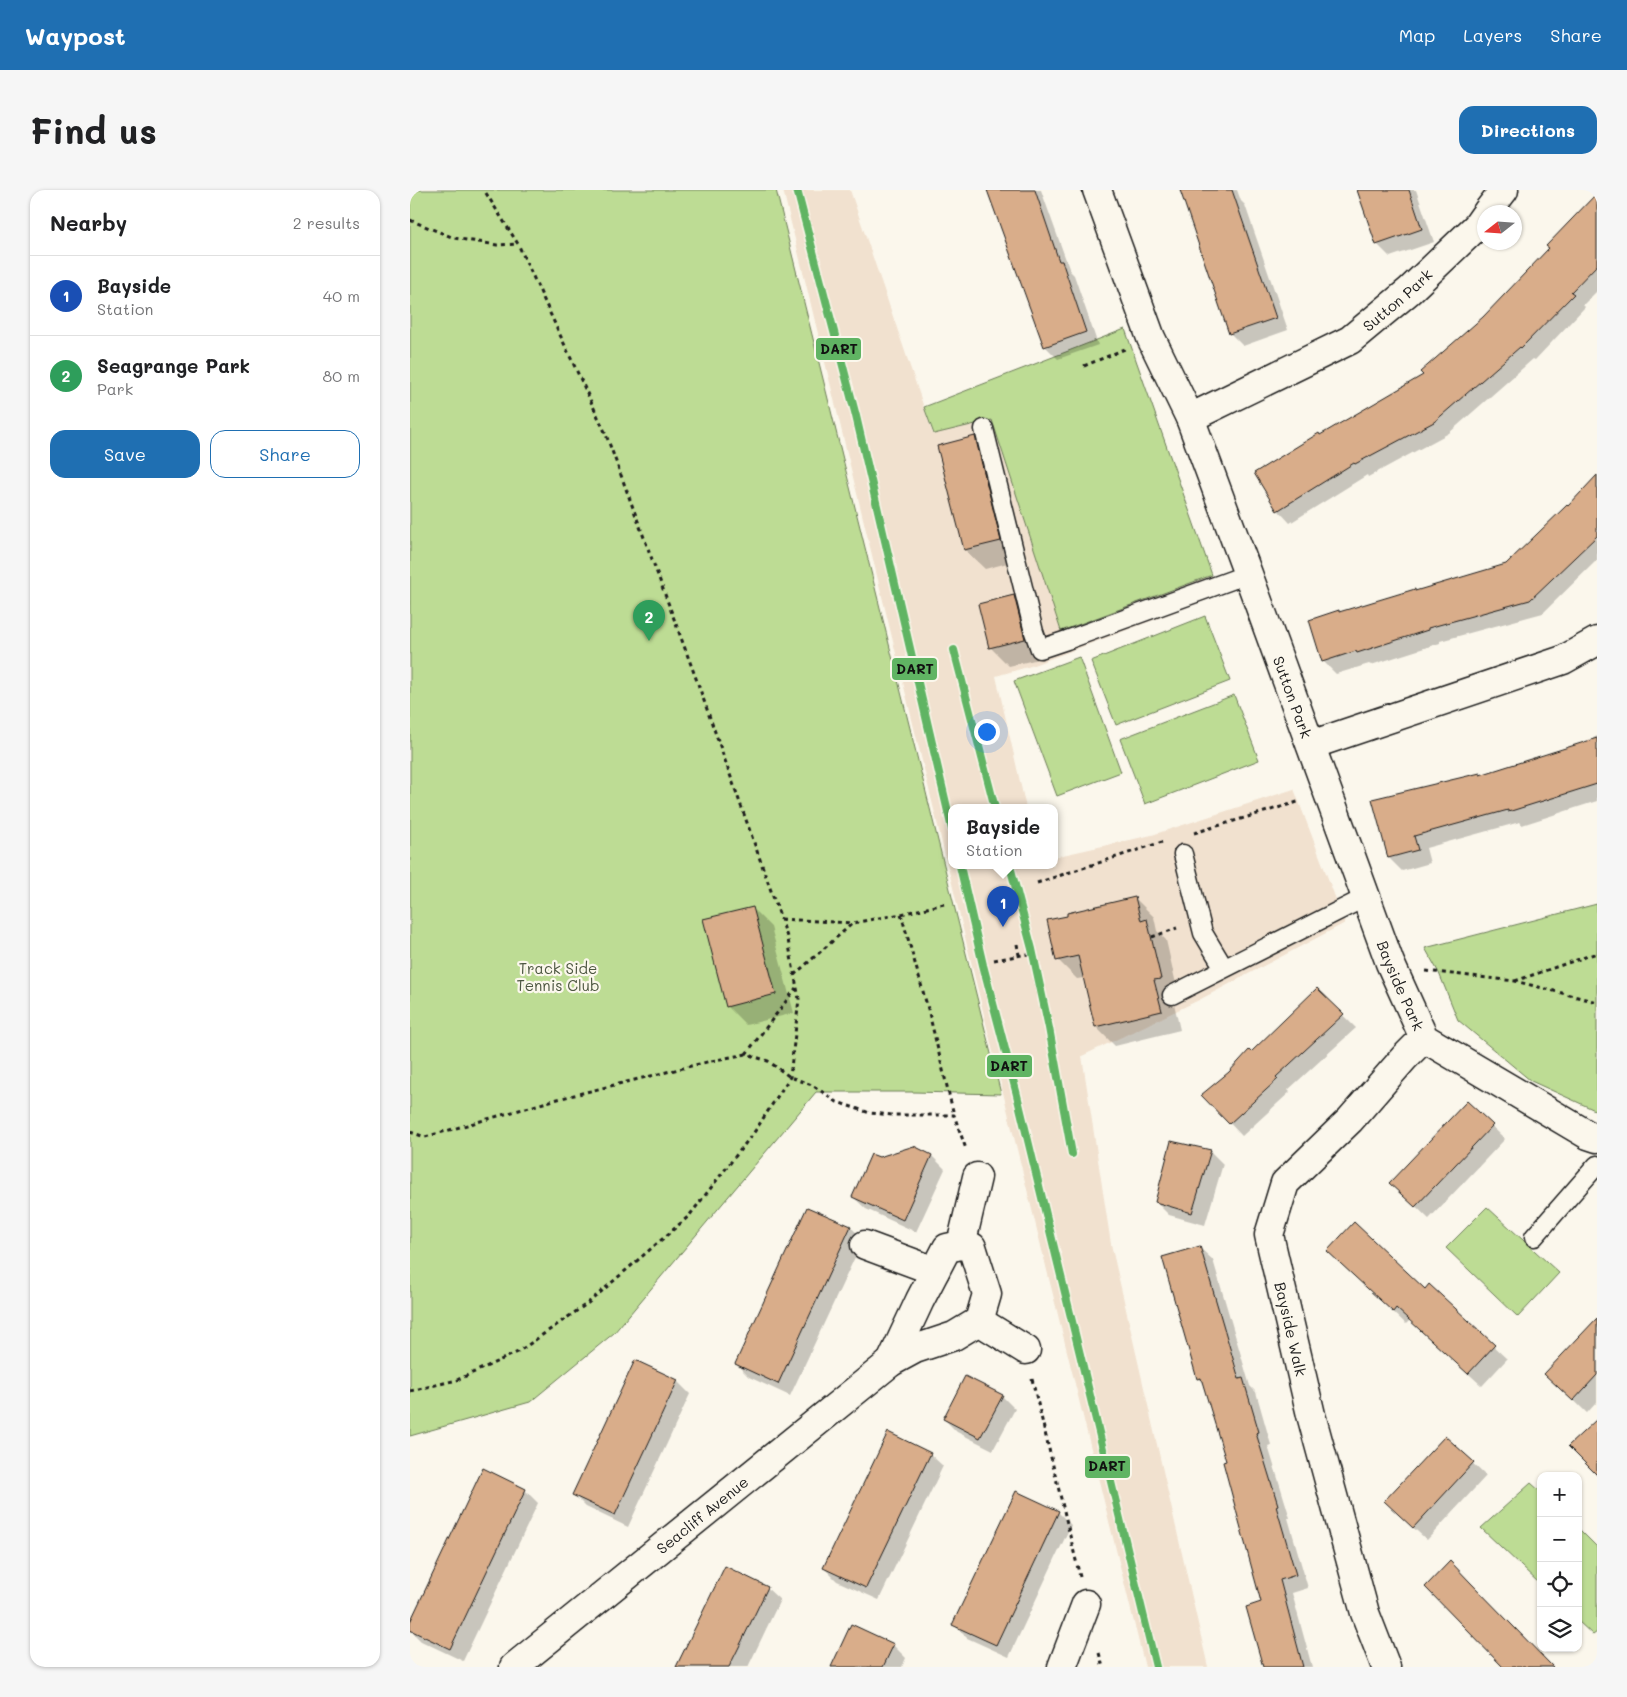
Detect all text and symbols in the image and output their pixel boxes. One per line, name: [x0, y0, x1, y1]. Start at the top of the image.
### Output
text: Waypost: [25, 20, 126, 51]
text: Map: [1399, 23, 1435, 47]
text: Layers: [1463, 23, 1522, 47]
text: Share: [1550, 23, 1602, 47]
button: Directions: [1459, 106, 1597, 154]
text: Find us: [30, 107, 157, 153]
north arrow: [1477, 205, 1522, 250]
text: Nearby: [50, 209, 127, 236]
text: 2 results: [293, 212, 360, 233]
street label: Sutton Park: [1358, 264, 1436, 336]
text: Bayside: [97, 273, 171, 298]
text: 1: [62, 285, 70, 306]
text: 40 m: [323, 285, 360, 306]
text: Station: [97, 298, 153, 319]
line badge: DART: [815, 337, 862, 361]
text: DART: [820, 339, 858, 358]
text: Seagrange Park: [97, 353, 250, 378]
text: 2: [62, 365, 70, 386]
text: 80 m: [323, 365, 360, 386]
text: Park: [97, 378, 133, 399]
button: Save: [50, 430, 200, 478]
button: Share: [210, 430, 360, 478]
pin: 2: [633, 600, 665, 641]
street label: Sutton Park: [1269, 653, 1317, 741]
line badge: DART: [891, 657, 938, 681]
text: DART: [896, 659, 934, 678]
your location: [974, 719, 1000, 745]
popup: [948, 804, 1058, 869]
text: Bayside: [966, 814, 1040, 839]
text: Station: [966, 839, 1022, 860]
pin: 1: [987, 886, 1019, 927]
street label: Bayside Park: [1373, 938, 1429, 1034]
park label: Track Side Tennis Club: [516, 958, 600, 995]
line badge: DART: [986, 1054, 1033, 1078]
text: DART: [990, 1056, 1028, 1075]
street label: Bayside Walk: [1270, 1280, 1312, 1378]
line badge: DART: [1084, 1455, 1131, 1479]
text: DART: [1088, 1456, 1126, 1475]
street label: Seacliff Avenue: [652, 1472, 752, 1558]
map controls: [1537, 1472, 1582, 1652]
button: +: [1537, 1472, 1582, 1517]
button: −: [1537, 1517, 1582, 1562]
button: locate: [1537, 1562, 1582, 1607]
button: layers: [1537, 1607, 1582, 1652]

